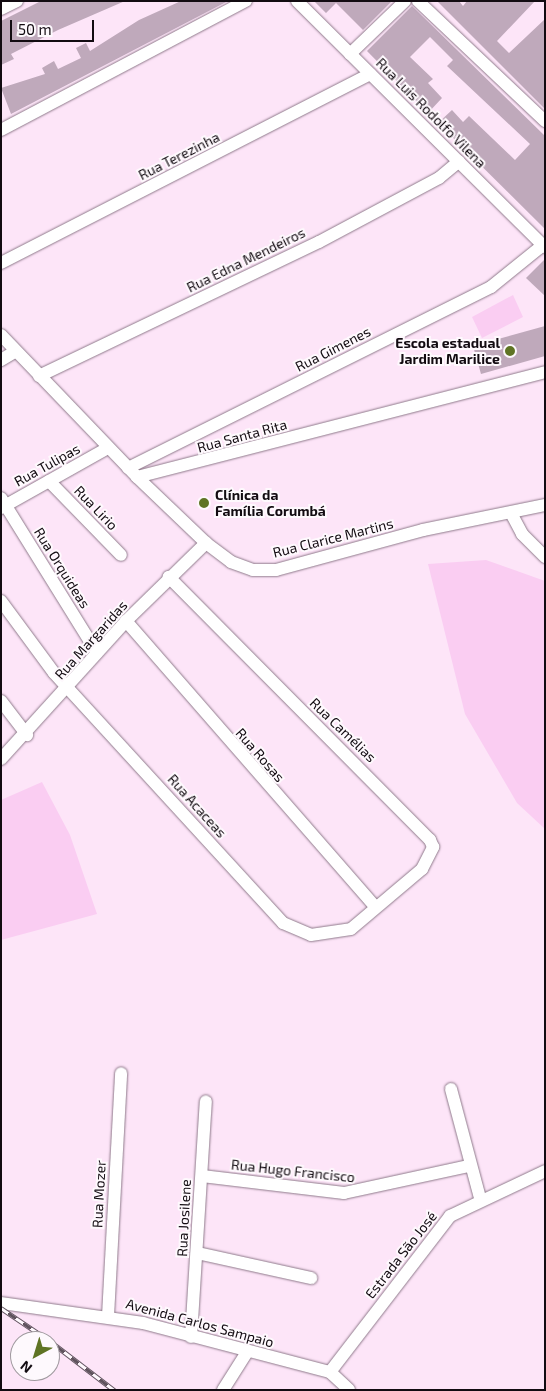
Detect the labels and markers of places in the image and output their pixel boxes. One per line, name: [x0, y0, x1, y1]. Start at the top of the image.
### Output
place label: Escola estadual Jardim Marilice: [395, 335, 500, 368]
marker: Escola estadual Jardim Marilice: [504, 345, 516, 357]
place label: Clínica da Família Corumbá: [215, 487, 326, 520]
marker: Clínica da Família Corumbá: [197, 496, 211, 510]

